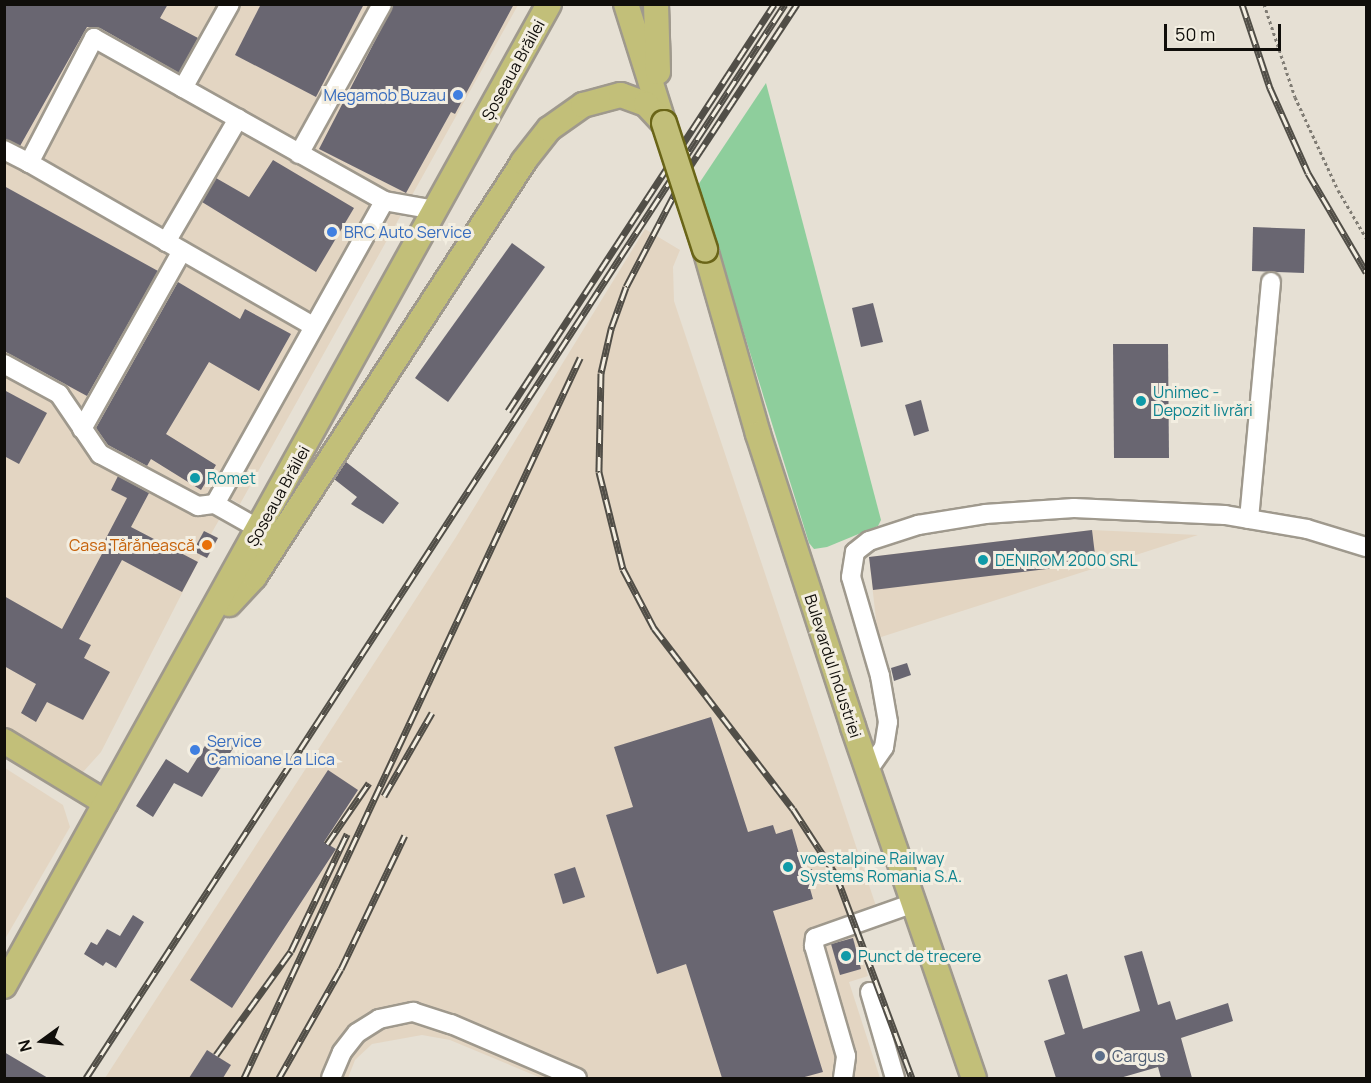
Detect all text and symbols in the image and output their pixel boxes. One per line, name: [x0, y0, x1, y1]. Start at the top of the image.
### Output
scale bar: [1167, 12, 1284, 50]
street label: Șoseaua Brăilei: [477, 16, 549, 124]
text: 50 m: [1175, 22, 1215, 46]
place label: Megamob Buzau: [323, 85, 446, 105]
marker: Megamob Buzau: [451, 88, 465, 102]
place label: BRC Auto Service: [344, 222, 472, 242]
marker: BRC Auto Service: [325, 225, 339, 239]
place label: Unimec - Depozit livrări: [1153, 382, 1253, 420]
marker: Unimec - Depozit livrări: [1134, 394, 1148, 408]
street label: Șoseaua Brăilei: [242, 442, 314, 550]
place label: Romet: [207, 468, 256, 488]
marker: Romet: [188, 471, 202, 485]
place label: Casa Tărănească: [69, 535, 195, 555]
marker: Casa Tărănească: [200, 538, 214, 552]
place label: DENIROM 2000 SRL: [995, 550, 1138, 570]
marker: DENIROM 2000 SRL: [976, 553, 990, 567]
street label: Bulevardul Industriei: [801, 592, 865, 740]
place label: Service Camioane La Lica: [207, 731, 335, 769]
marker: Service Camioane La Lica: [188, 743, 202, 757]
place label: voestalpine Railway Systems Romania S.A.: [800, 848, 962, 886]
marker: voestalpine Railway Systems Romania S.A.: [781, 860, 795, 874]
place label: Punct de trecere: [858, 946, 981, 966]
marker: Punct de trecere: [839, 949, 853, 963]
north arrow: [12, 1011, 72, 1071]
text: N: [12, 1037, 37, 1054]
place label: Cargus: [1112, 1046, 1165, 1066]
marker: Cargus: [1093, 1049, 1107, 1063]

